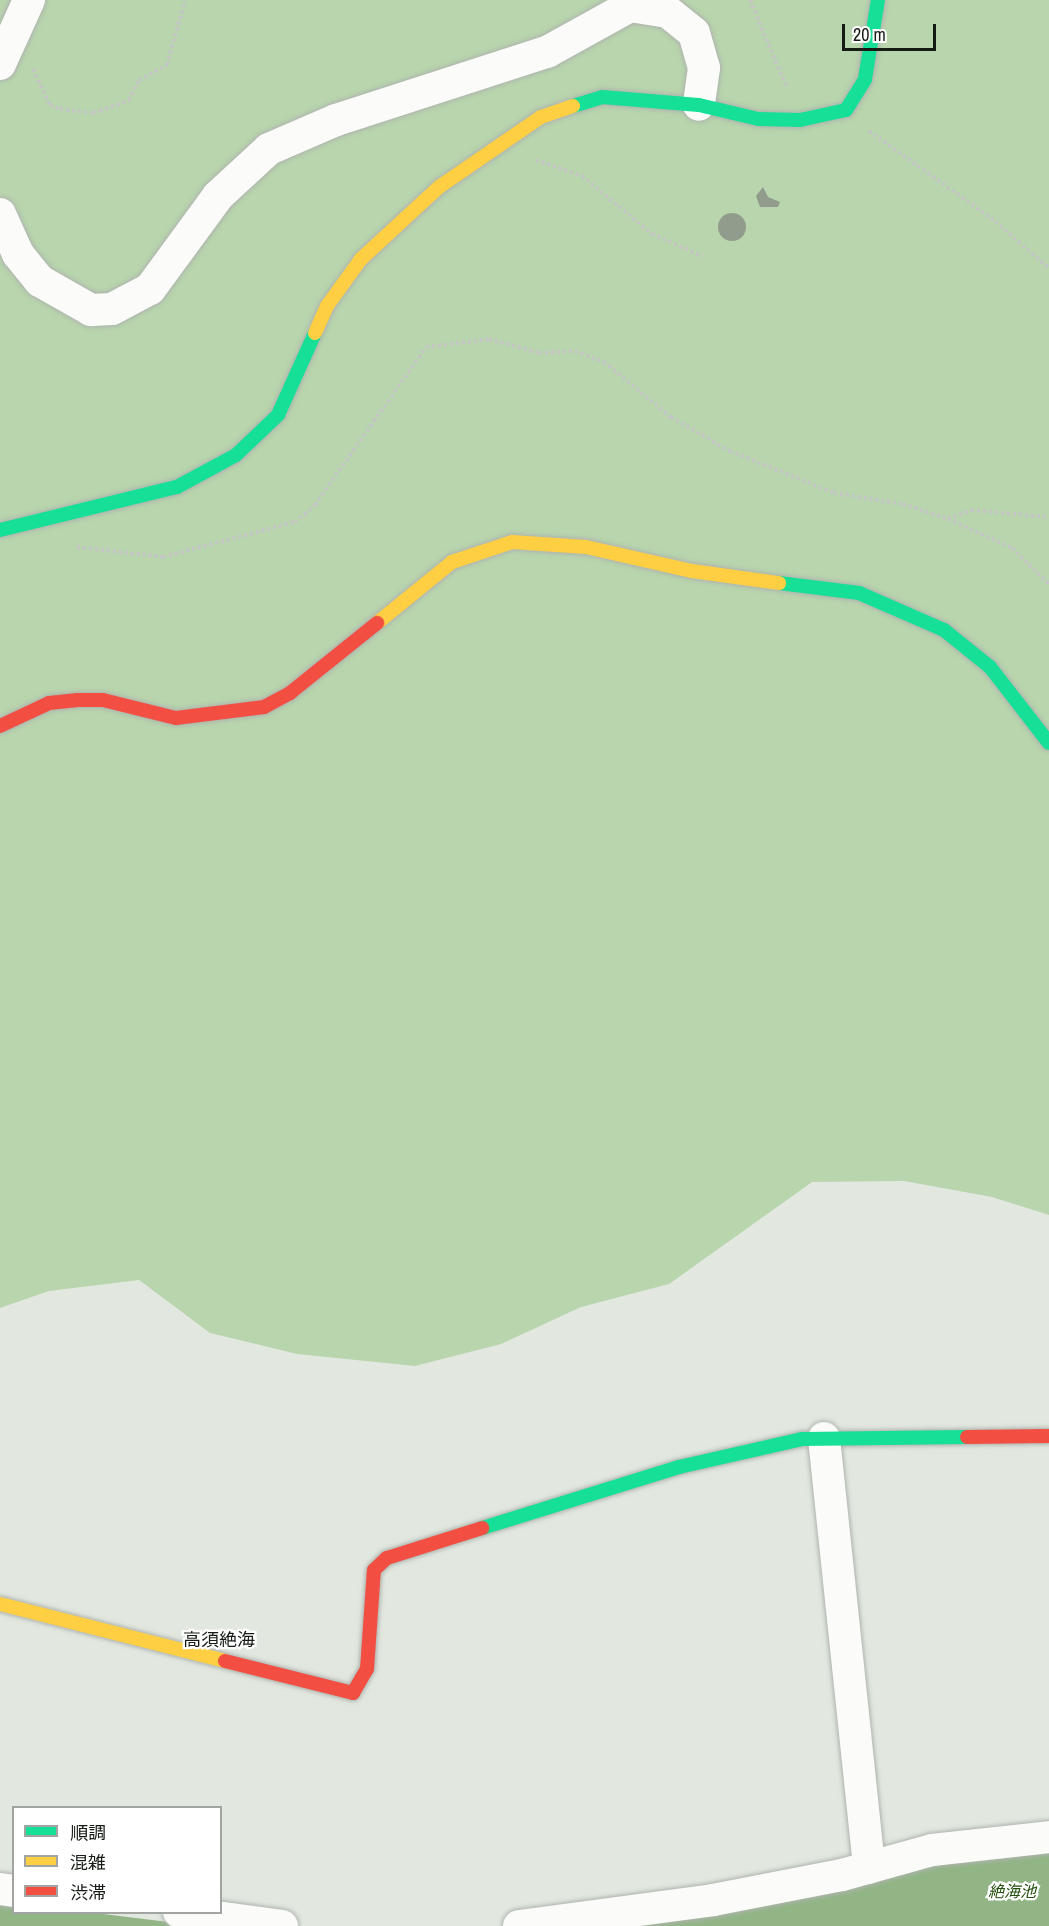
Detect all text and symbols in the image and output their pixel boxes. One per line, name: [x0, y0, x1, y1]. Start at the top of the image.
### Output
scale bar: [845, 12, 940, 50]
text: 20 m: [853, 22, 886, 47]
district label: 高須絶海: [183, 1629, 255, 1651]
legend: [12, 1806, 222, 1914]
text: 順調: [70, 1820, 106, 1845]
text: 混雑: [70, 1850, 106, 1875]
text: 渋滞: [70, 1880, 106, 1905]
water label: 絶海池: [988, 1881, 1036, 1901]

